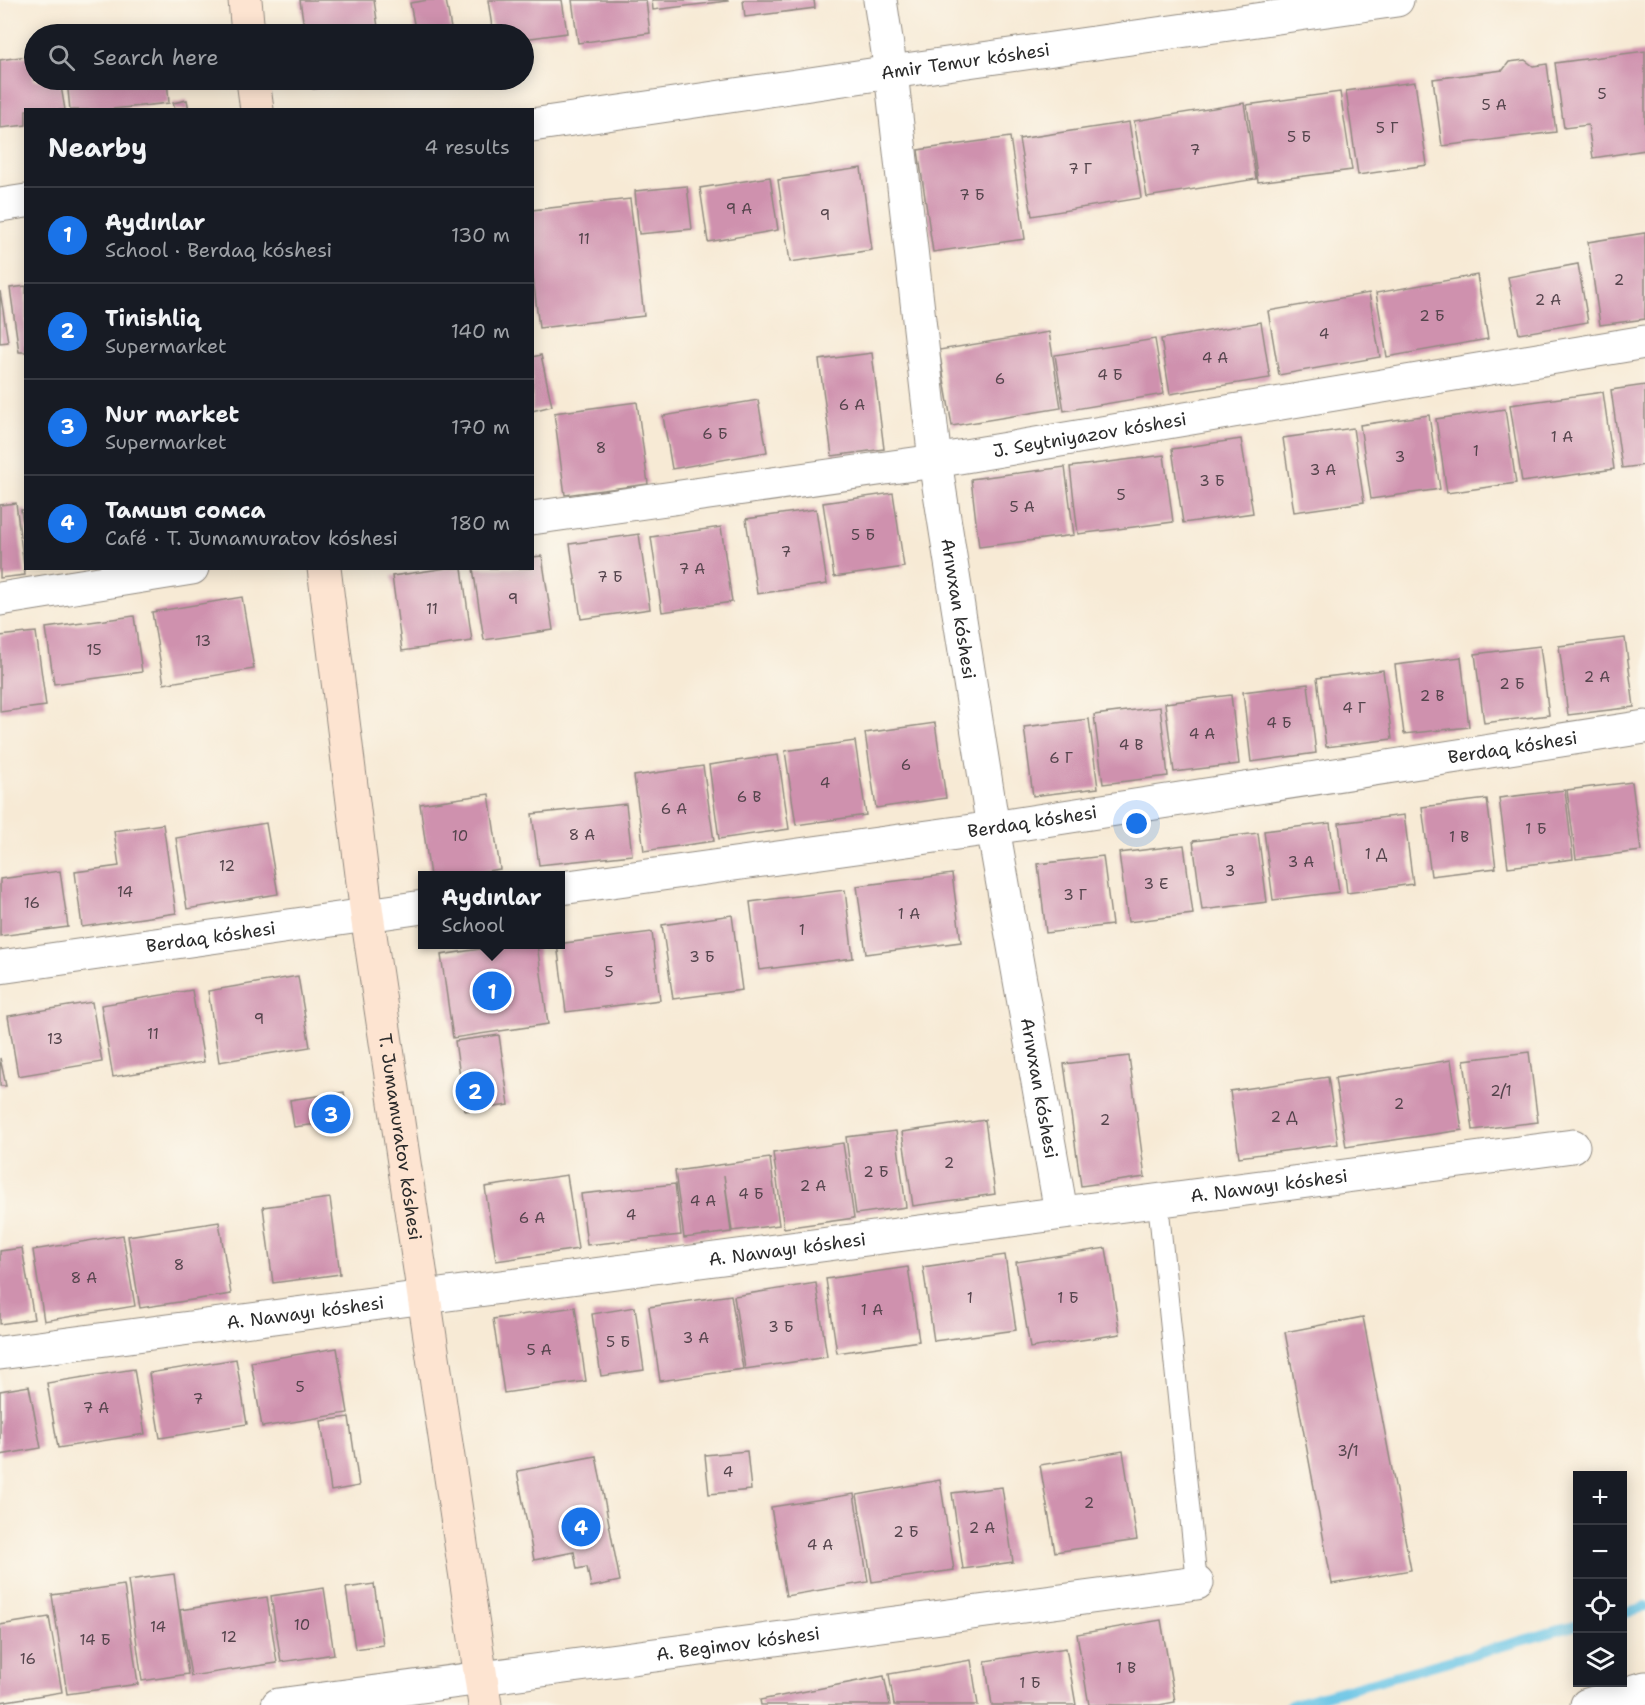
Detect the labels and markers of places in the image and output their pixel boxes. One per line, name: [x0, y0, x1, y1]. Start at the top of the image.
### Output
pin: 1: [472, 968, 512, 1014]
pin: 2: [456, 1068, 494, 1114]
pin: 3: [312, 1092, 350, 1136]
pin: 4: [562, 1504, 600, 1550]

